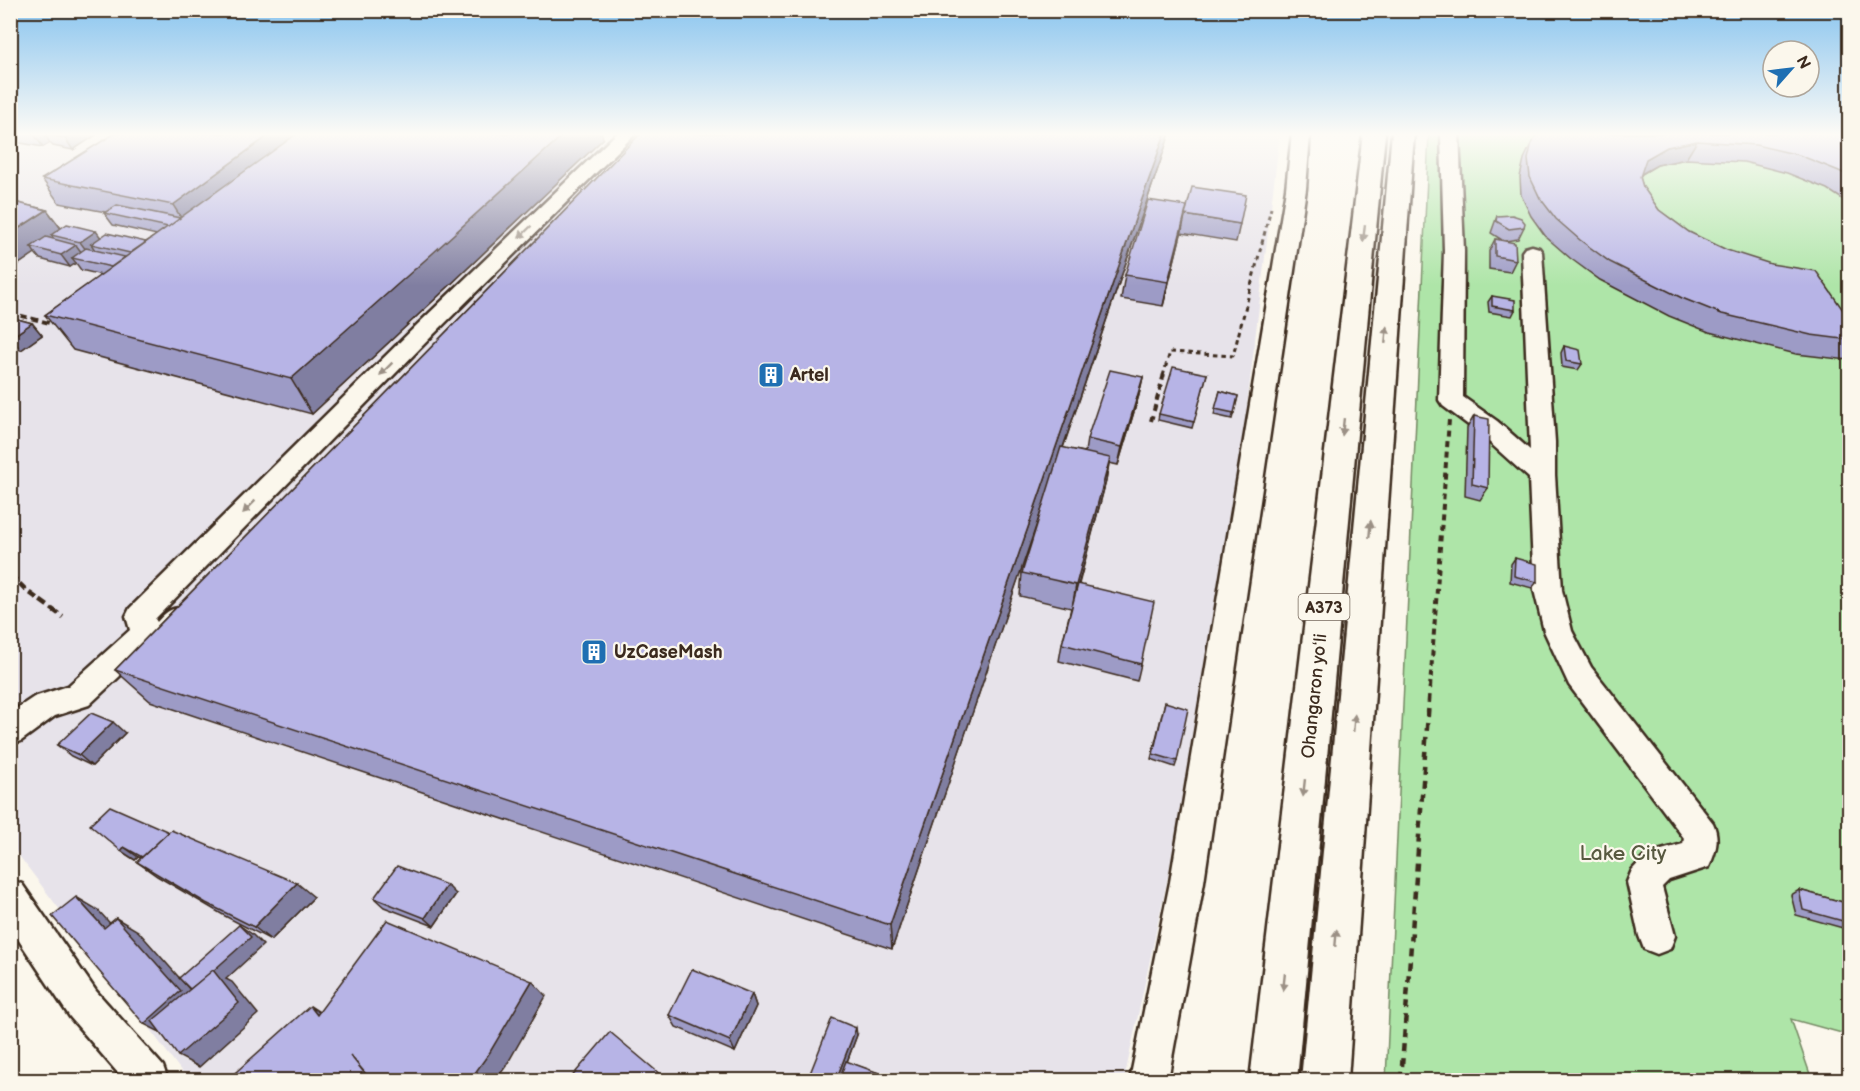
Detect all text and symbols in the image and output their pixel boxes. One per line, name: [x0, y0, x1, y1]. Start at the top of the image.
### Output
north arrow: [1761, 39, 1821, 99]
text: N: [1792, 53, 1814, 72]
one-way arrow: [1359, 224, 1369, 243]
one-way arrow: [519, 225, 533, 239]
one-way arrow: [1381, 325, 1391, 344]
building icon: Artel: [756, 360, 786, 390]
one-way arrow: [380, 362, 394, 376]
place label: Artel: [789, 365, 829, 386]
one-way arrow: [1338, 417, 1348, 436]
one-way arrow: [242, 500, 256, 514]
one-way arrow: [1365, 519, 1375, 538]
road number: A373: [1298, 594, 1350, 620]
street label: Ohangaron yoʻli: [1297, 633, 1331, 760]
building icon: UzCaseMash: [579, 637, 609, 667]
place label: UzCaseMash: [614, 642, 723, 663]
one-way arrow: [1349, 714, 1359, 733]
one-way arrow: [1300, 778, 1309, 797]
park label: Lake City: [1579, 841, 1667, 866]
one-way arrow: [1331, 929, 1341, 948]
one-way arrow: [1279, 972, 1289, 991]

